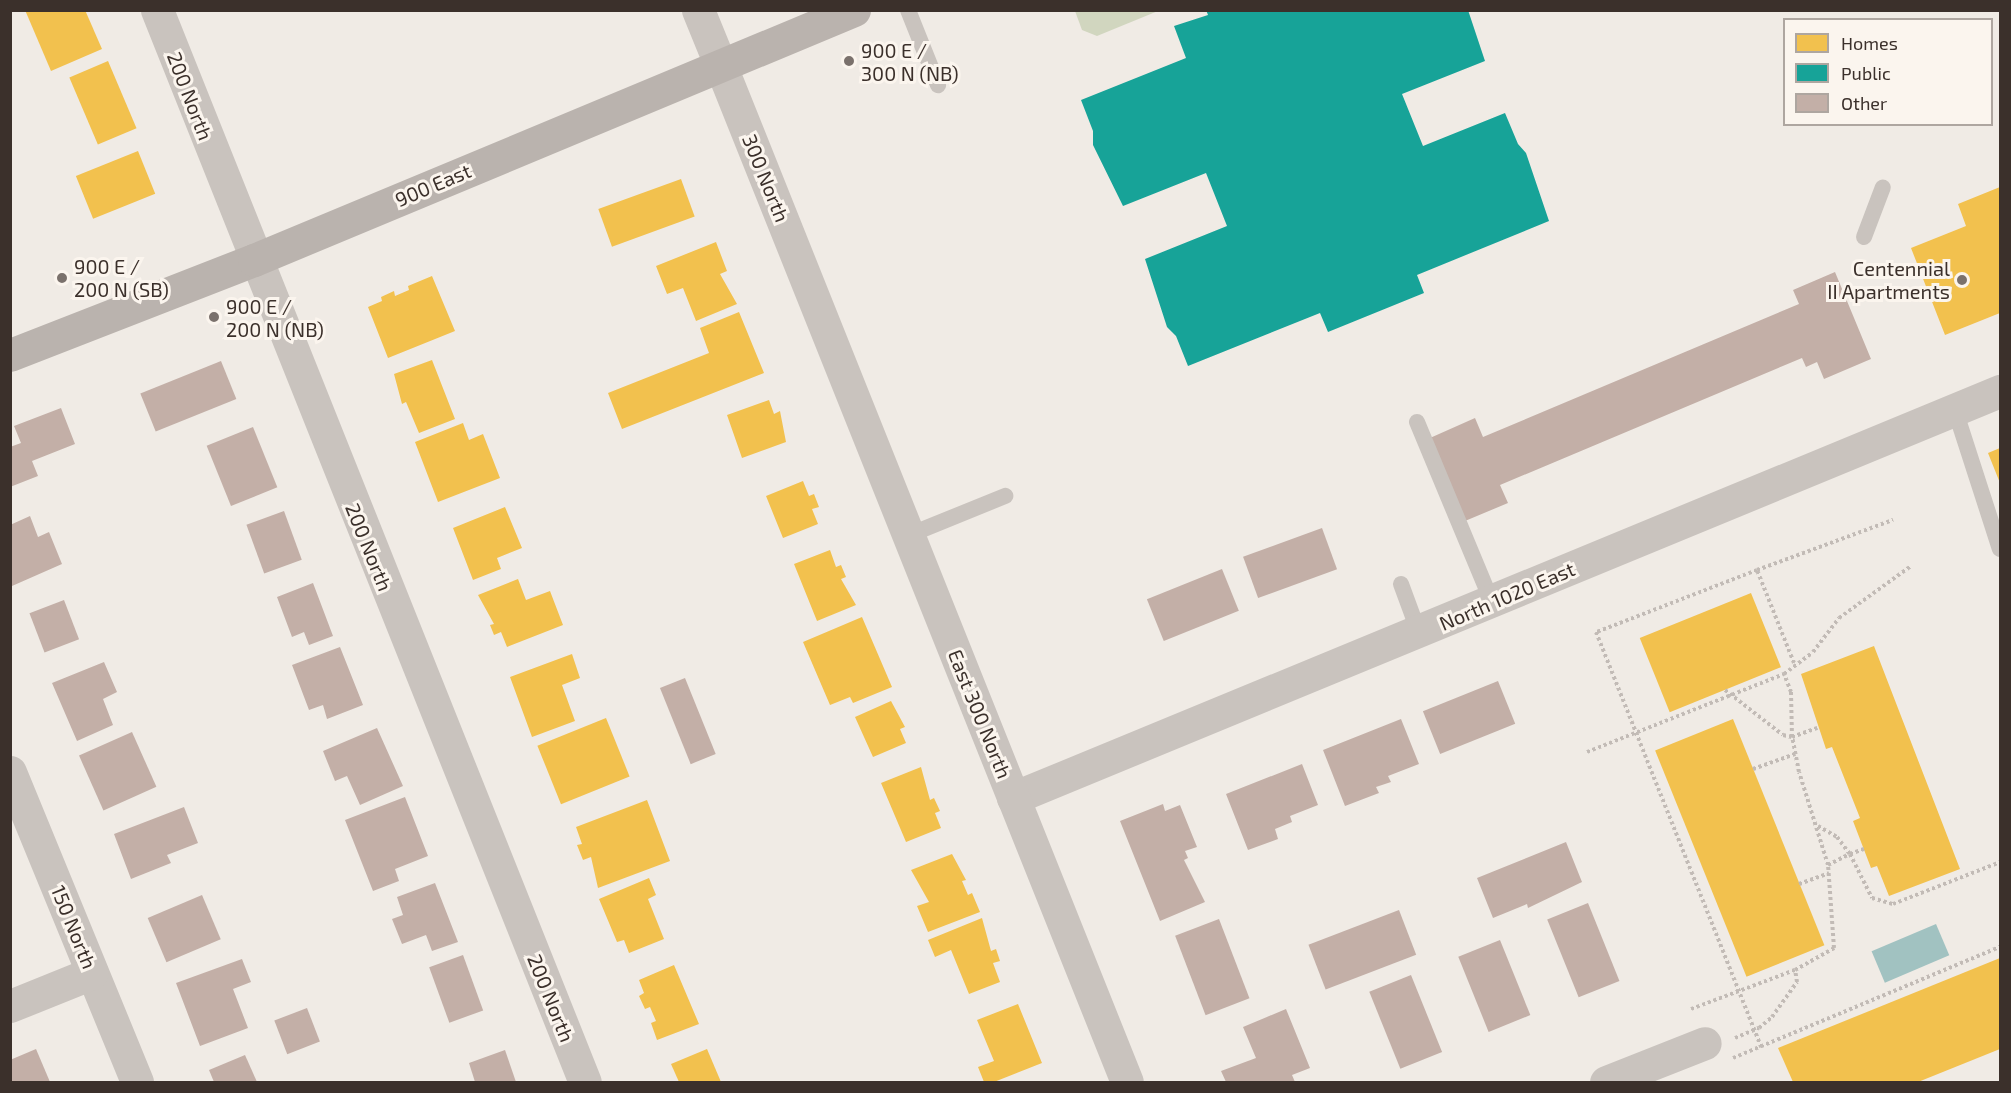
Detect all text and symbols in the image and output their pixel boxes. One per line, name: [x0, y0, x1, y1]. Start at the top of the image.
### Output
legend: [1783, 18, 1993, 126]
text: Homes: [1841, 32, 1898, 54]
place label: 900 E / 300 N (NB): [861, 38, 959, 85]
street label: 200 North: [162, 49, 218, 143]
marker: 900 E / 300 N (NB): [842, 54, 856, 68]
text: Public: [1841, 62, 1891, 84]
text: Other: [1841, 92, 1887, 114]
street label: 300 North: [738, 131, 794, 225]
street label: 900 East: [392, 158, 474, 212]
place label: 900 E / 200 N (SB): [74, 254, 169, 301]
place label: Centennial II Apartments: [1827, 256, 1950, 303]
marker: 900 E / 200 N (SB): [55, 271, 69, 285]
marker: Centennial II Apartments: [1955, 273, 1969, 287]
place label: 900 E / 200 N (NB): [226, 294, 324, 341]
marker: 900 E / 200 N (NB): [207, 310, 221, 324]
street label: 200 North: [341, 500, 397, 594]
street label: North 1020 East: [1436, 557, 1578, 635]
street label: East 300 North: [943, 646, 1017, 782]
street label: 150 North: [46, 882, 102, 972]
street label: 200 North: [523, 951, 579, 1045]

